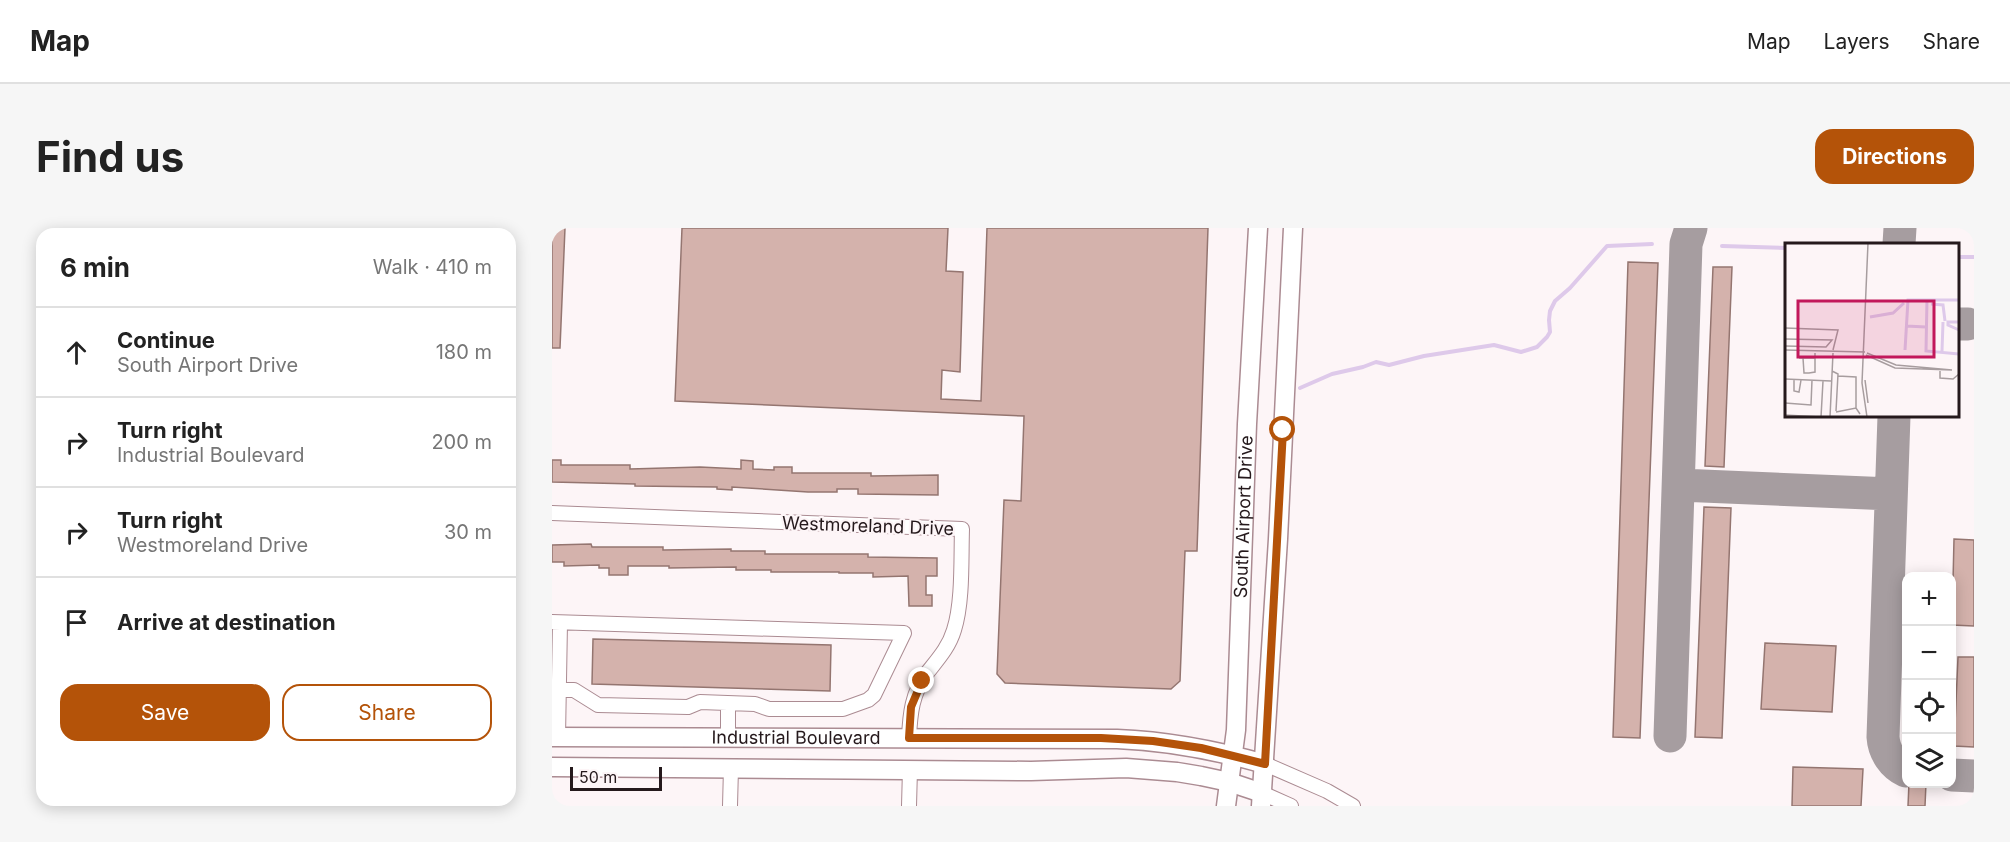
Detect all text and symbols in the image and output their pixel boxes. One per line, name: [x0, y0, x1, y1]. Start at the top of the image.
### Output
text: Map: [30, 24, 90, 58]
text: Map: [1747, 29, 1791, 54]
text: Layers: [1824, 29, 1890, 54]
text: Share: [1923, 29, 1980, 54]
button: Directions: [1815, 129, 1974, 184]
text: Find us: [36, 131, 184, 182]
inset map: [1785, 243, 1959, 417]
text: 6 min: [60, 252, 130, 283]
text: Walk · 410 m: [373, 255, 492, 279]
text: Continue: [117, 327, 215, 353]
icon: ahead: [60, 336, 93, 369]
text: 180 m: [436, 340, 492, 364]
text: South Airport Drive: [117, 353, 298, 377]
route start: [1269, 416, 1295, 442]
text: Turn right: [117, 417, 223, 443]
icon: right: [60, 426, 93, 459]
text: 200 m: [431, 430, 492, 454]
street label: South Airport Drive: [1230, 435, 1257, 599]
text: Industrial Boulevard: [117, 443, 305, 467]
text: Turn right: [117, 507, 223, 533]
street label: Westmoreland Drive: [782, 512, 954, 539]
icon: right: [60, 516, 93, 549]
text: 30 m: [444, 520, 492, 544]
text: Westmoreland Drive: [117, 533, 308, 557]
map controls: [1902, 572, 1956, 788]
button: +: [1902, 572, 1956, 626]
icon: arrive: [60, 606, 93, 639]
text: Arrive at destination: [117, 609, 336, 635]
button: −: [1902, 626, 1956, 680]
route end: [908, 667, 934, 693]
button: locate: [1902, 680, 1956, 734]
button: Save: [60, 684, 270, 741]
button: Share: [282, 684, 492, 741]
street label: Industrial Boulevard: [711, 727, 881, 748]
button: layers: [1902, 734, 1956, 788]
scale bar: [570, 764, 662, 792]
text: 50 m: [579, 767, 617, 787]

